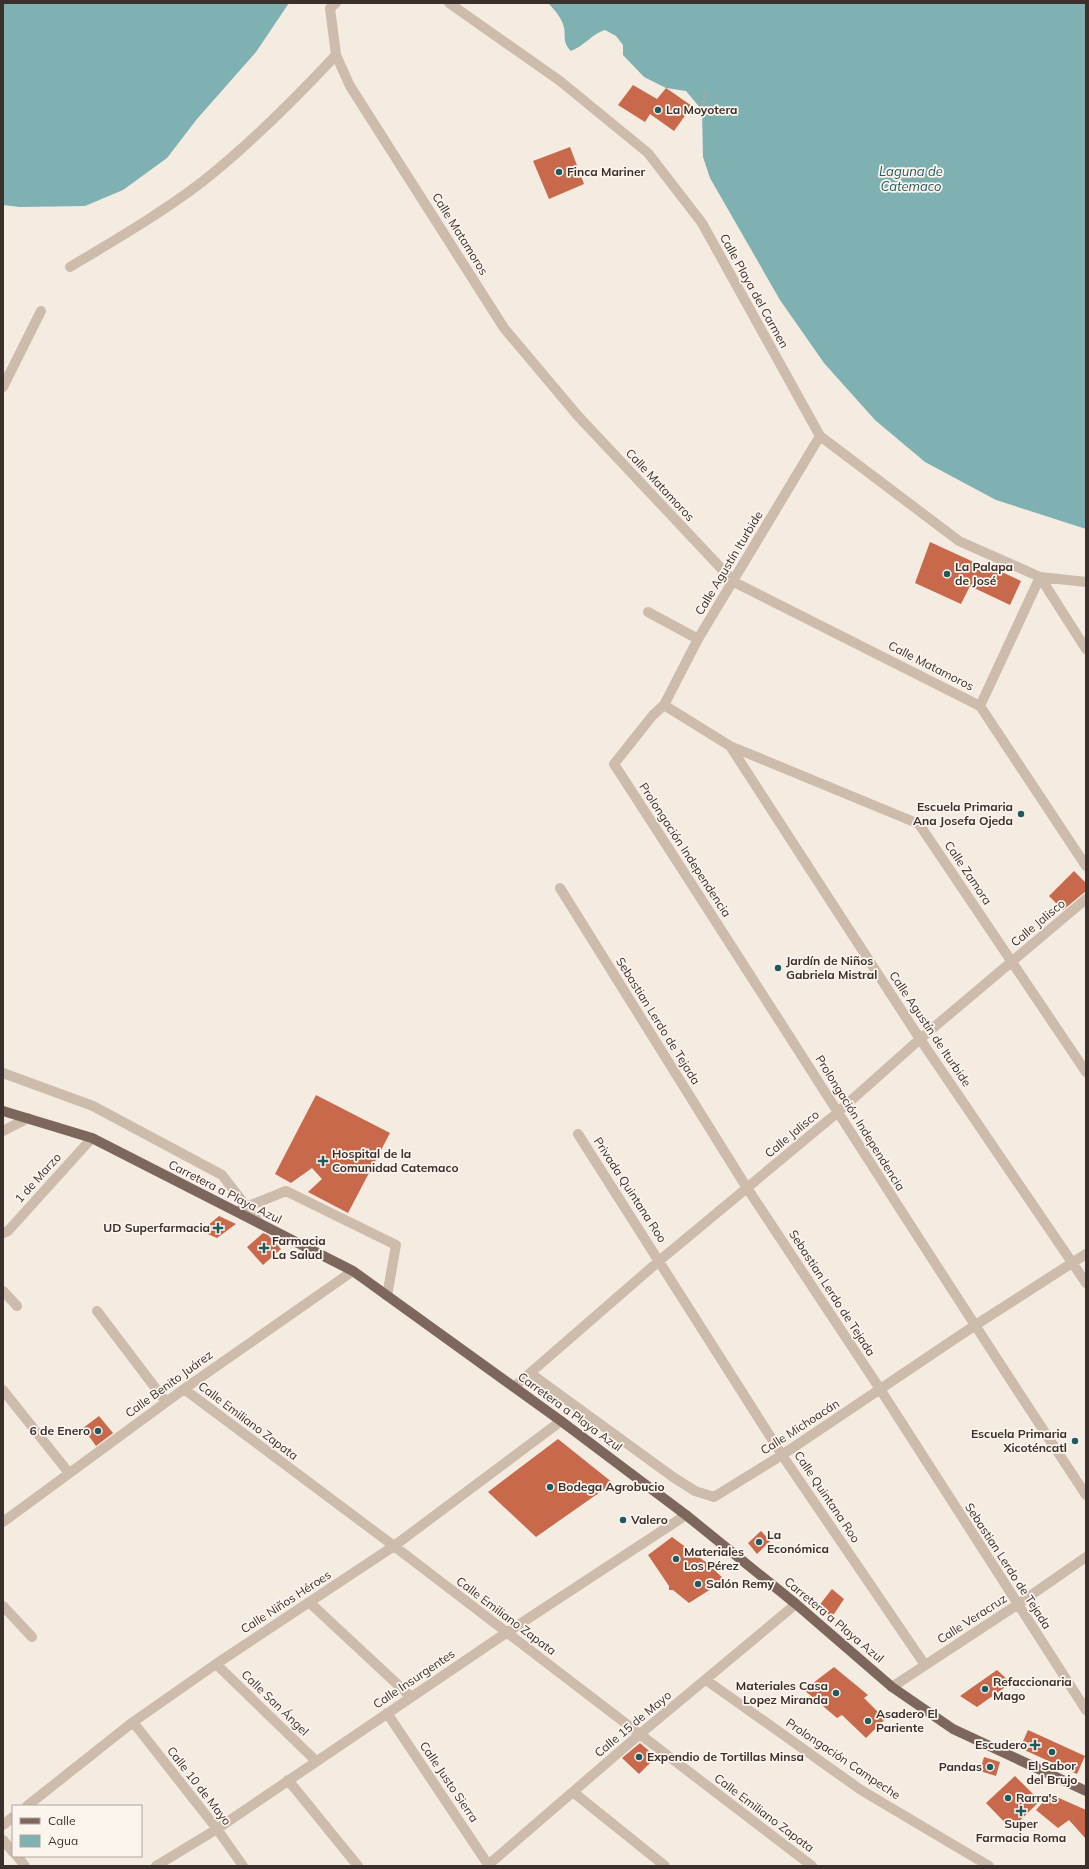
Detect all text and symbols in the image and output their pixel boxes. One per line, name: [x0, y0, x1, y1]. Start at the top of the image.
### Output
place label: La Moyotera: [666, 102, 737, 117]
marker: La Moyotera: [653, 105, 663, 115]
water label: Laguna de Catemaco: [879, 163, 943, 194]
place label: Finca Mariner: [567, 164, 646, 179]
marker: Finca Mariner: [554, 167, 564, 177]
street label: Calle Matamoros: [429, 190, 492, 278]
street label: Calle Playa del Carmen: [717, 231, 792, 351]
street label: Calle Matamoros: [623, 445, 698, 524]
street label: Calle Agustín Iturbide: [691, 508, 766, 618]
place label: La Palapa de José: [955, 559, 1013, 588]
marker: La Palapa de José: [942, 569, 952, 579]
street label: Calle Matamoros: [886, 638, 977, 694]
street label: Prolongación Independencia: [636, 780, 735, 920]
place label: Escuela Primaria Ana Josefa Ojeda: [913, 799, 1013, 828]
marker: Escuela Primaria Ana Josefa Ojeda: [1016, 809, 1026, 819]
street label: Calle Zamora: [942, 838, 995, 907]
street label: Calle Jalisco: [1008, 896, 1068, 950]
place label: Jardín de Niños Gabriela Mistral: [786, 953, 877, 982]
street label: Sebastian Lerdo de Tejada: [613, 954, 704, 1087]
marker: Jardín de Niños Gabriela Mistral: [773, 963, 783, 973]
street label: Calle Agustín de Iturbide: [886, 968, 975, 1089]
street label: Prolongación Independencia: [812, 1052, 908, 1193]
street label: Calle Jalisco: [762, 1107, 822, 1161]
street label: Privada Quintana Roo: [591, 1134, 670, 1245]
place label: Hospital de la Comunidad Catemaco: [332, 1146, 459, 1175]
street label: 1 de Marzo: [11, 1149, 64, 1206]
marker: Hospital de la Comunidad Catemaco: [317, 1155, 329, 1167]
street label: Carretera a Playa Azul: [166, 1156, 284, 1227]
place label: UD Superfarmacia: [103, 1220, 210, 1235]
marker: UD Superfarmacia: [213, 1223, 223, 1233]
street label: Sebastian Lerdo de Tejada: [786, 1227, 879, 1359]
place label: Farmacia La Salud: [272, 1233, 326, 1262]
marker: Farmacia La Salud: [259, 1243, 269, 1253]
street label: Calle Benito Juárez: [122, 1347, 215, 1420]
street label: Carretera a Playa Azul: [515, 1369, 625, 1454]
street label: Calle Emiliano Zapata: [195, 1378, 301, 1463]
street label: Calle Michoacán: [758, 1396, 842, 1458]
place label: 6 de Enero: [30, 1423, 90, 1438]
marker: 6 de Enero: [93, 1426, 103, 1436]
place label: Escuela Primaria Xicoténcatl: [971, 1426, 1067, 1455]
marker: Escuela Primaria Xicoténcatl: [1070, 1436, 1080, 1446]
street label: Calle Quintana Roo: [791, 1448, 864, 1546]
place label: Bodega Agrobucio: [558, 1479, 665, 1494]
marker: Bodega Agrobucio: [545, 1482, 555, 1492]
street label: Sebastian Lerdo de Tejada: [962, 1500, 1055, 1632]
place label: Valero: [630, 1512, 668, 1527]
marker: Valero: [618, 1515, 628, 1525]
place label: La Económica: [767, 1527, 829, 1556]
marker: La Económica: [754, 1537, 764, 1547]
place label: Materiales Los Pérez: [684, 1544, 744, 1573]
marker: Materiales Los Pérez: [671, 1554, 681, 1564]
street label: Calle Niños Héroes: [238, 1567, 334, 1636]
street label: Calle Emiliano Zapata: [453, 1573, 559, 1658]
street label: Carretera a Playa Azul: [782, 1574, 887, 1666]
place label: Salón Remy: [706, 1576, 775, 1591]
marker: Salón Remy: [693, 1579, 703, 1589]
street label: Calle Veracruz: [934, 1591, 1009, 1647]
street label: Calle Insurgentes: [370, 1646, 457, 1711]
street label: Calle San Ángel: [239, 1667, 312, 1739]
place label: Refaccionaria Mago: [993, 1674, 1072, 1703]
place label: Materiales Casa Lopez Miranda: [736, 1678, 828, 1707]
marker: Refaccionaria Mago: [980, 1684, 990, 1694]
street label: Calle 15 de Mayo: [591, 1687, 674, 1760]
marker: Materiales Casa Lopez Miranda: [831, 1688, 841, 1698]
place label: Asadero El Pariente: [876, 1706, 938, 1735]
street label: Prolongación Campeche: [783, 1715, 903, 1802]
marker: Asadero El Pariente: [863, 1716, 873, 1726]
place label: Escudero: [975, 1737, 1027, 1752]
street label: Calle Justo Sierra: [417, 1738, 482, 1825]
marker: Escudero: [1030, 1740, 1040, 1750]
street label: Calle 10 de Mayo: [164, 1743, 235, 1828]
marker: El Sabor del Brujo: [1047, 1747, 1057, 1757]
place label: Expendio de Tortillas Minsa: [647, 1749, 804, 1764]
marker: Expendio de Tortillas Minsa: [634, 1752, 644, 1762]
place label: El Sabor del Brujo: [1027, 1758, 1077, 1787]
place label: Pandas: [939, 1759, 982, 1774]
marker: Pandas: [985, 1762, 995, 1772]
street label: Calle Emiliano Zapata: [711, 1770, 817, 1855]
place label: Rarra's: [1016, 1790, 1058, 1805]
marker: Rarra's: [1003, 1793, 1013, 1803]
legend: [12, 1805, 142, 1857]
marker: Super Farmacia Roma: [1016, 1806, 1026, 1816]
text: Calle: [48, 1813, 75, 1828]
place label: Super Farmacia Roma: [976, 1816, 1066, 1845]
text: Agua: [48, 1833, 78, 1848]

